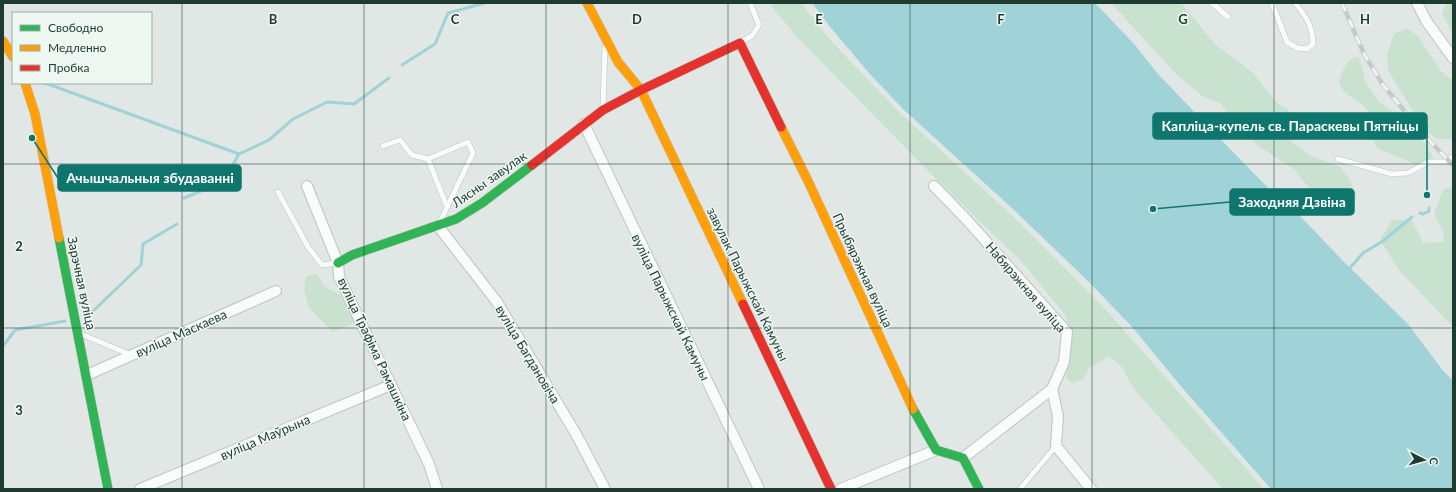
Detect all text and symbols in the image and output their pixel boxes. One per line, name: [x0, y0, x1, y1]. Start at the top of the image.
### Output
text: B: [269, 11, 278, 27]
text: C: [451, 11, 460, 27]
text: D: [632, 11, 642, 27]
text: E: [815, 11, 823, 27]
text: F: [997, 11, 1005, 27]
text: G: [1178, 11, 1188, 27]
text: H: [1360, 11, 1370, 27]
legend: [12, 12, 152, 84]
text: Свободно: [48, 20, 104, 35]
text: Медленно: [48, 40, 107, 55]
text: Пробка: [48, 60, 89, 75]
callout: Капліца-купель св. Параскевы Пятніцы: [1153, 113, 1427, 139]
text: Капліца-купель св. Параскевы Пятніцы: [1161, 117, 1419, 134]
street label: Лясны завулак: [448, 147, 530, 211]
callout: Ачышчальныя збудаванні: [58, 165, 241, 191]
text: Ачышчальныя збудаванні: [65, 169, 234, 186]
callout: Заходняя Дзвіна: [1230, 189, 1354, 215]
text: Заходняя Дзвіна: [1238, 193, 1346, 210]
street label: завулак Парыжскай Камуны: [704, 204, 792, 364]
street label: Прыбярэжная вуліца: [829, 210, 897, 330]
street label: вуліца Парыжскай Камуны: [629, 231, 713, 383]
street label: Зарэчная вуліца: [64, 235, 100, 331]
text: 2: [15, 238, 23, 254]
street label: Набярэжная вуліца: [982, 239, 1070, 335]
street label: вуліца Трафіма Рамашкіна: [335, 275, 415, 423]
street label: вуліца Багдановіча: [492, 302, 564, 406]
street label: вуліца Маскаева: [133, 306, 229, 360]
text: 3: [15, 402, 23, 418]
street label: вуліца Маўрына: [218, 411, 312, 463]
north arrow: [1404, 440, 1444, 480]
text: С: [1428, 457, 1441, 466]

